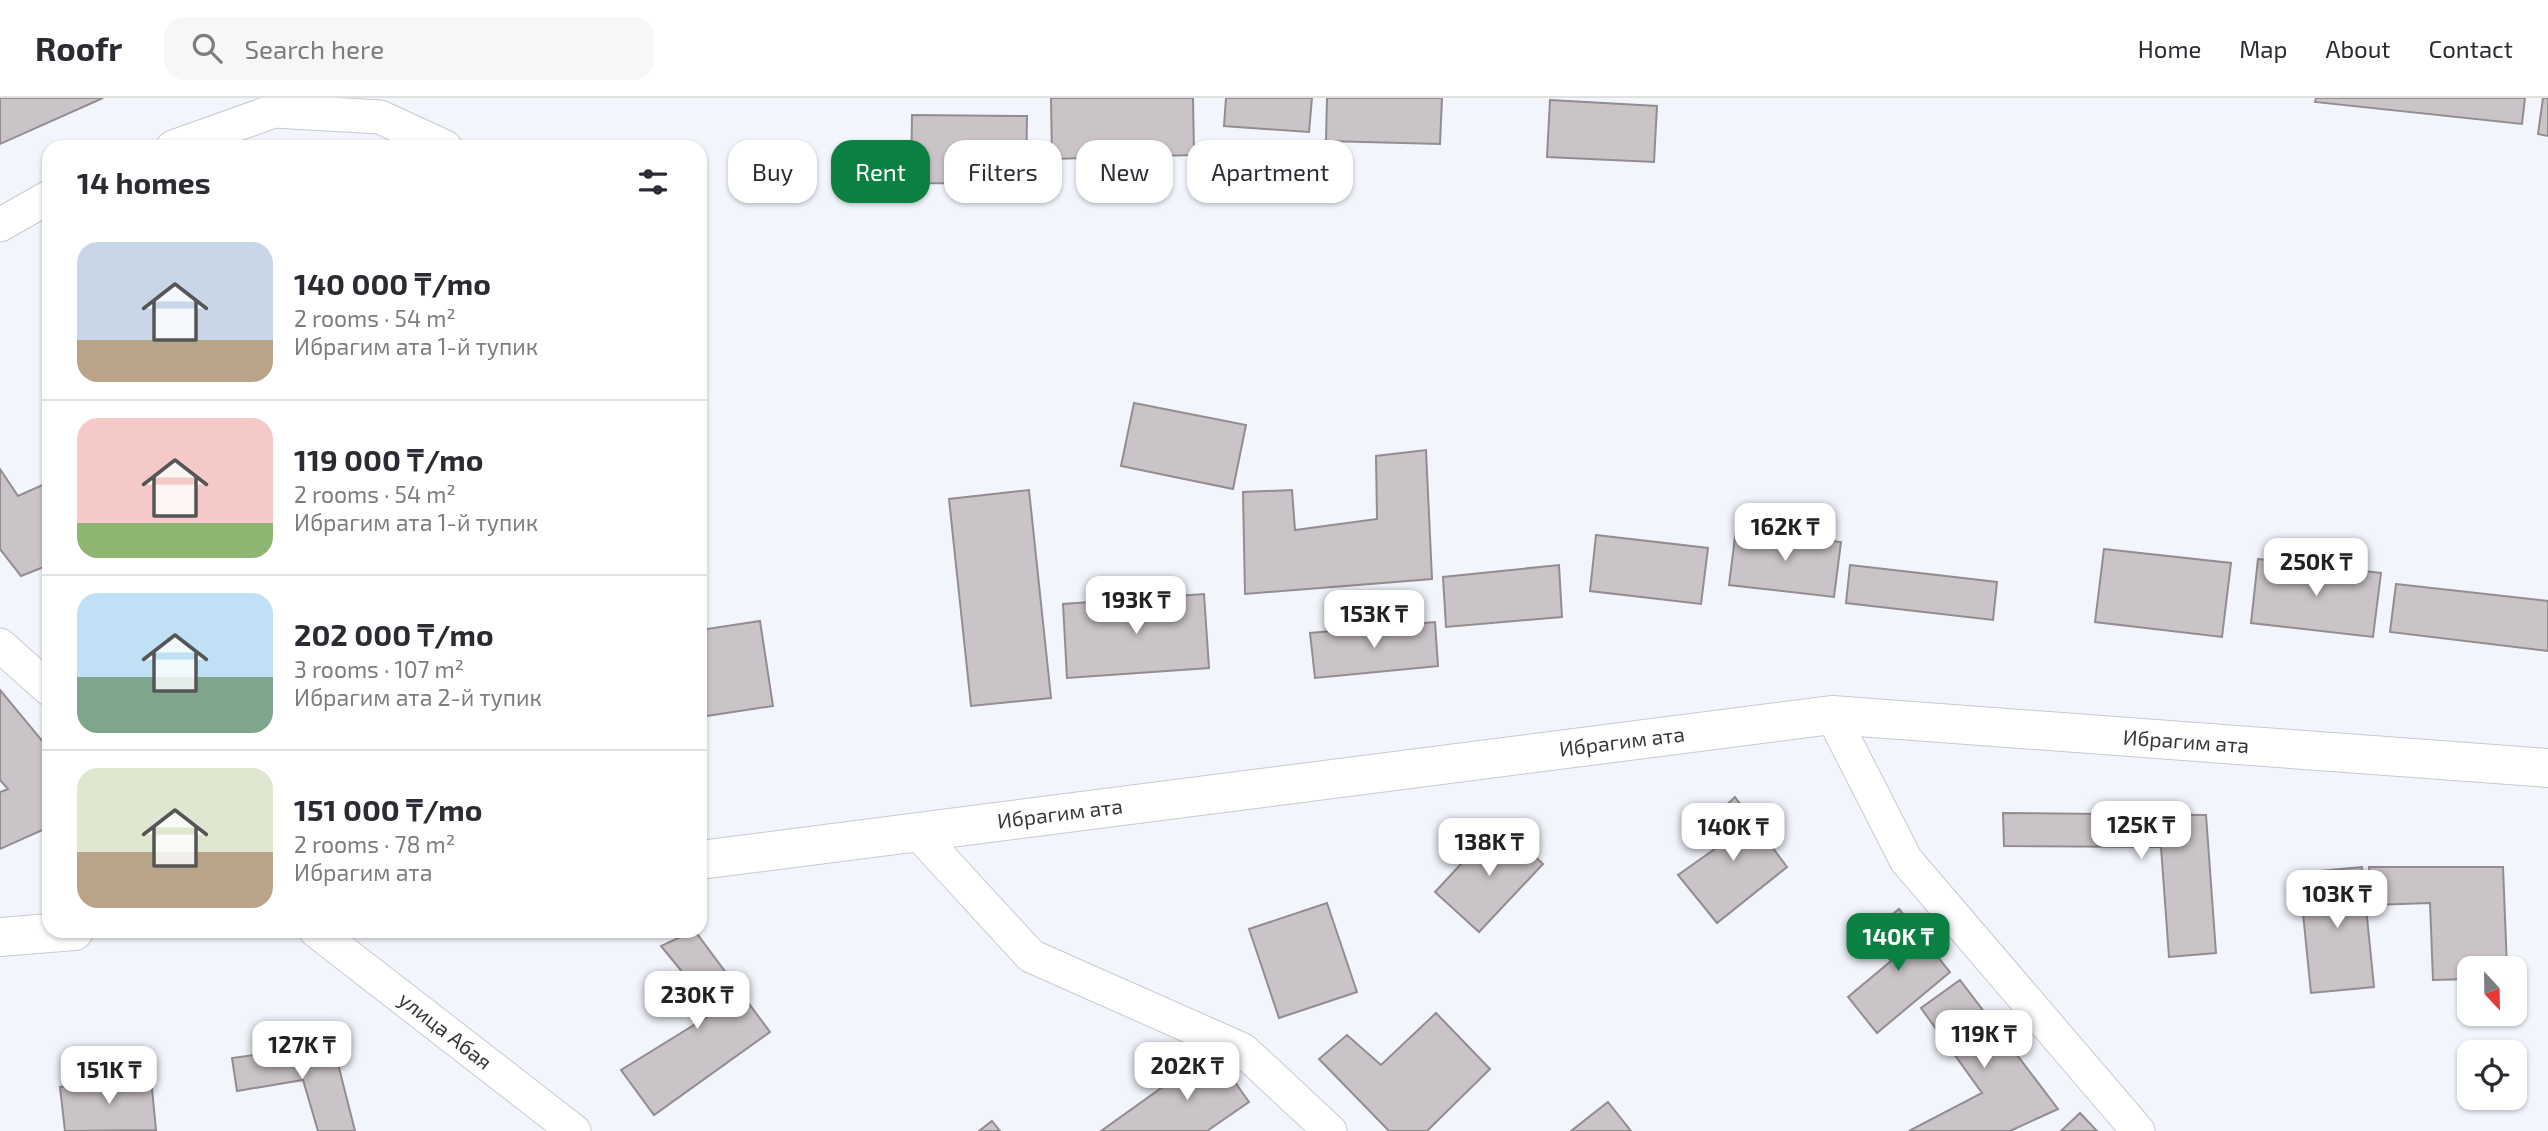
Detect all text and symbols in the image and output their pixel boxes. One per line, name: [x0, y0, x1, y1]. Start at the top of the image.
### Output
search box: [164, 17, 654, 80]
text: Roofr: [35, 28, 122, 68]
icon: search: [188, 29, 226, 67]
text: Search here: [244, 33, 384, 64]
text: Home: [2138, 34, 2201, 63]
text: Map: [2239, 34, 2287, 63]
text: About: [2325, 34, 2391, 63]
text: Contact: [2429, 34, 2513, 63]
chip: Buy: [728, 140, 817, 203]
chip: Rent: [831, 140, 930, 203]
chip: Filters: [944, 140, 1062, 203]
chip: New: [1076, 140, 1173, 203]
chip: Apartment: [1187, 140, 1353, 203]
icon: filters: [634, 163, 672, 201]
text: 14 homes: [77, 164, 211, 200]
text: 140 000 ₸/mo: [294, 265, 491, 301]
icon: home: [133, 270, 217, 354]
text: 2 rooms · 54 m²: [294, 304, 456, 332]
text: Ибрагим ата 1-й тупик: [294, 332, 538, 360]
text: 119 000 ₸/mo: [294, 441, 484, 477]
icon: home: [133, 446, 217, 530]
text: 2 rooms · 54 m²: [294, 480, 456, 508]
pin: 162K ₸: [1728, 504, 1842, 563]
text: Ибрагим ата 1-й тупик: [294, 508, 538, 536]
text: 162K ₸: [1751, 512, 1819, 540]
pin: 250K ₸: [2259, 538, 2373, 598]
text: 250K ₸: [2280, 547, 2352, 575]
pin: 193K ₸: [1079, 576, 1193, 636]
text: 193K ₸: [1102, 585, 1170, 613]
pin: 153K ₸: [1317, 590, 1431, 650]
text: 153K ₸: [1340, 599, 1408, 627]
text: 202 000 ₸/mo: [294, 616, 494, 652]
icon: home: [133, 621, 217, 705]
text: 3 rooms · 107 m²: [294, 655, 464, 683]
text: Ибрагим ата 2-й тупик: [294, 683, 542, 711]
street label: Ибрагим ата: [1558, 720, 1686, 761]
street label: Ибрагим ата: [2122, 724, 2250, 757]
text: 151 000 ₸/mo: [294, 791, 482, 827]
street label: Ибрагим ата: [996, 792, 1124, 833]
icon: home: [133, 796, 217, 880]
pin: 125K ₸: [2084, 802, 2198, 861]
pin: 140K ₸: [1676, 804, 1790, 863]
text: 125K ₸: [2107, 810, 2175, 838]
text: 140K ₸: [1698, 812, 1768, 840]
pin: 138K ₸: [1432, 818, 1546, 878]
text: 138K ₸: [1454, 827, 1524, 855]
text: 2 rooms · 78 m²: [294, 830, 455, 858]
text: Ибрагим ата: [294, 858, 432, 886]
pin: 103K ₸: [2280, 870, 2394, 930]
text: 103K ₸: [2302, 879, 2372, 907]
pin: 140K ₸: [1841, 914, 1955, 973]
text: 140K ₸: [1863, 922, 1933, 950]
north arrow: [2457, 956, 2527, 1026]
map controls: [2457, 956, 2527, 1110]
pin: 230K ₸: [640, 972, 754, 1031]
text: 230K ₸: [661, 980, 733, 1008]
street label: улица Абая: [394, 986, 498, 1075]
pin: 119K ₸: [1927, 1010, 2041, 1070]
text: 119K ₸: [1951, 1019, 2017, 1047]
pin: 127K ₸: [245, 1021, 359, 1081]
text: 127K ₸: [268, 1030, 336, 1058]
button: locate: [2457, 1040, 2527, 1110]
pin: 202K ₸: [1130, 1042, 1244, 1102]
pin: 151K ₸: [52, 1046, 166, 1106]
text: 202K ₸: [1150, 1051, 1224, 1079]
text: 151K ₸: [77, 1055, 141, 1083]

